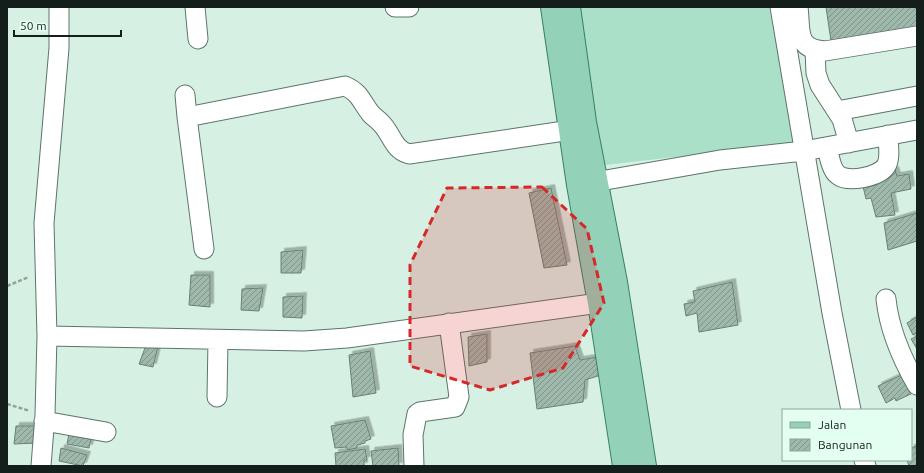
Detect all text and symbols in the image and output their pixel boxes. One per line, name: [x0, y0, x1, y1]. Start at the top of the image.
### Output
scale bar: [14, 12, 121, 38]
text: 50 m: [20, 19, 47, 32]
legend: [782, 409, 912, 461]
text: Jalan: [818, 418, 846, 431]
text: Bangunan: [818, 438, 872, 451]

